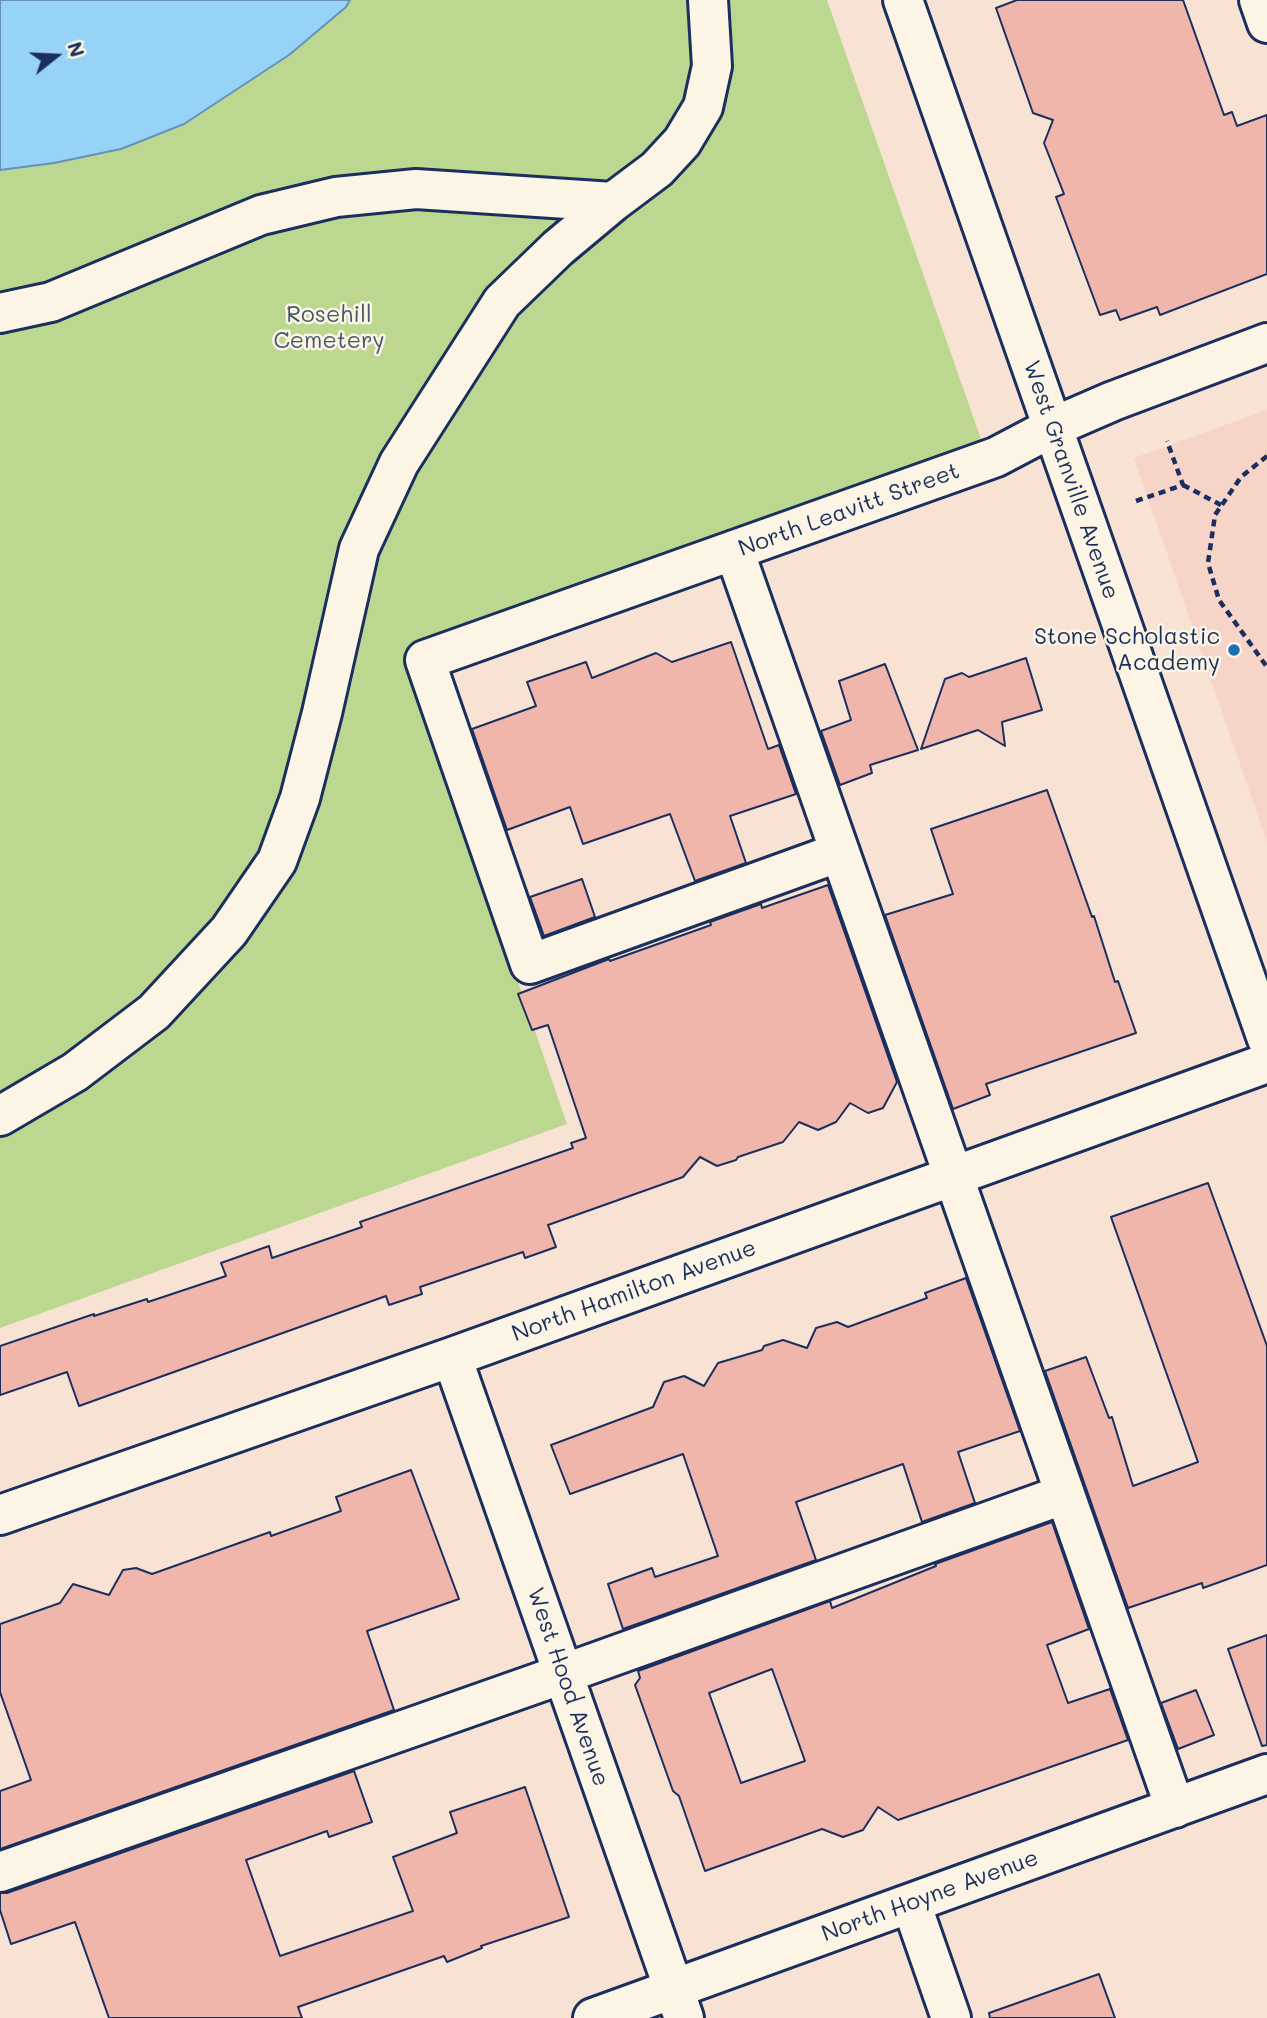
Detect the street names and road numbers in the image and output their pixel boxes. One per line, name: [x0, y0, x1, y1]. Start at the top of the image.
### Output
street label: West Granville Avenue: [1017, 357, 1125, 603]
street label: North Leavitt Street: [735, 457, 963, 563]
street label: North Hamilton Avenue: [508, 1234, 760, 1348]
street label: West Hood Avenue: [521, 1584, 615, 1790]
street label: North Hoyne Avenue: [818, 1844, 1042, 1948]

